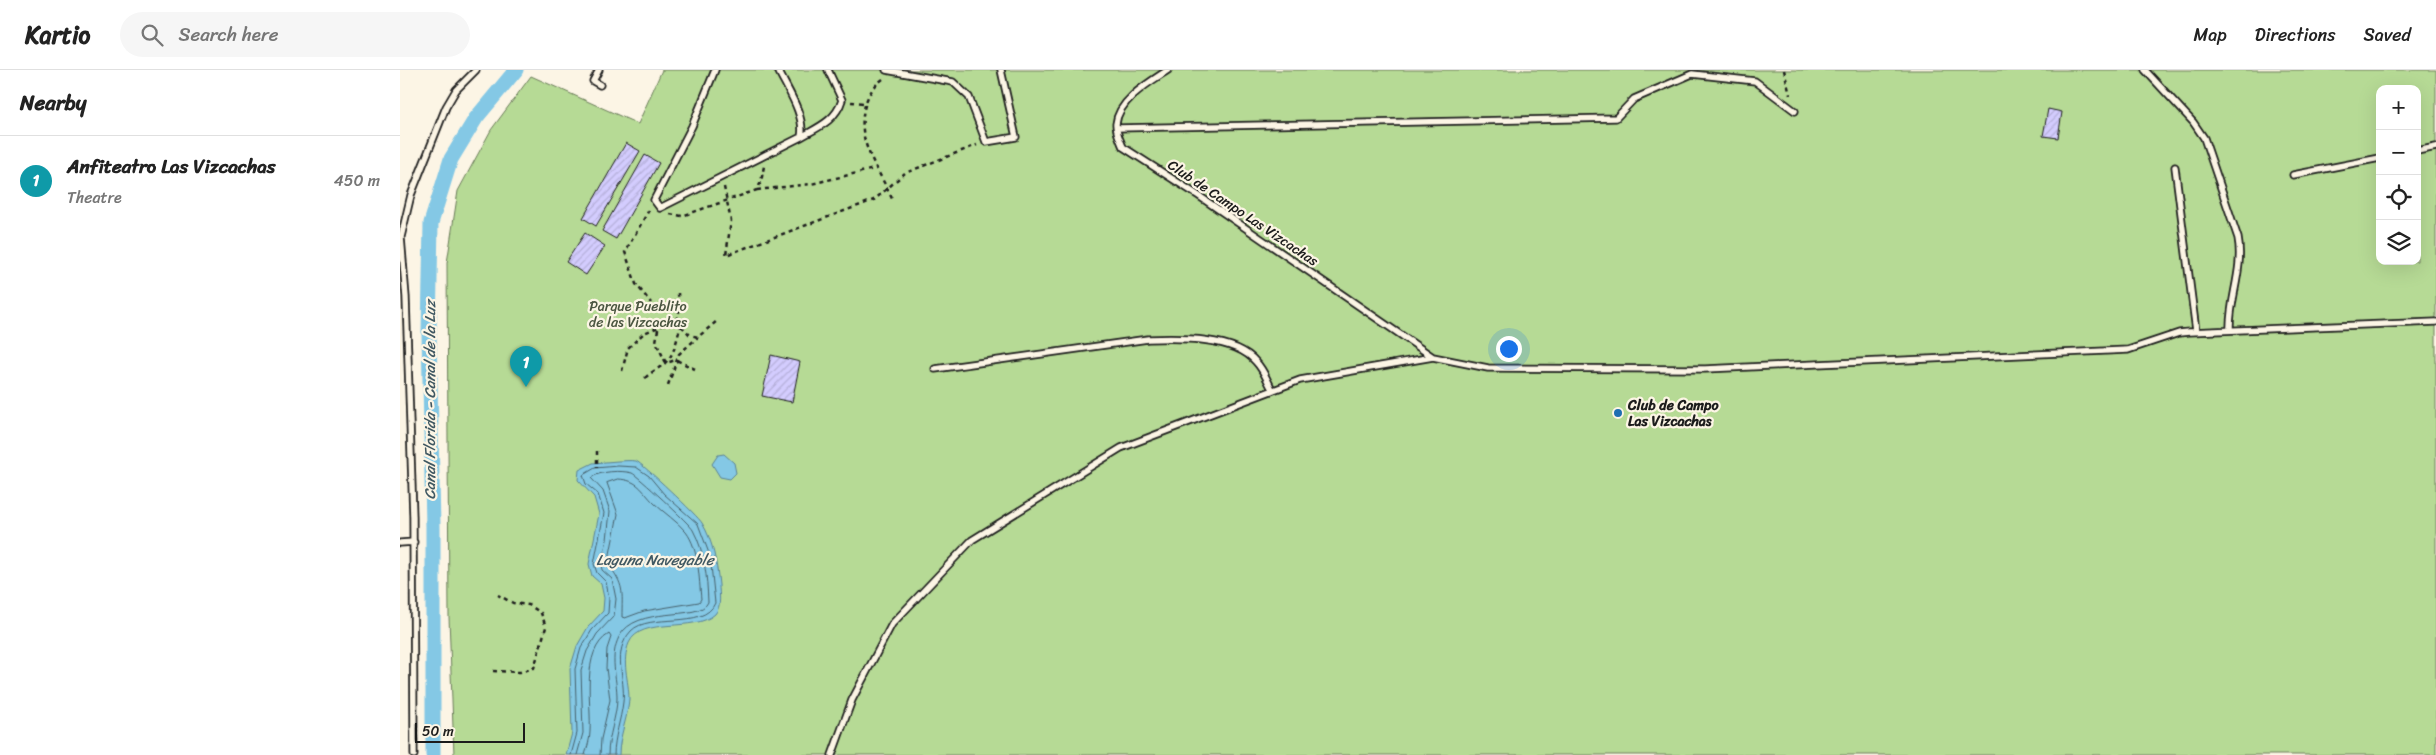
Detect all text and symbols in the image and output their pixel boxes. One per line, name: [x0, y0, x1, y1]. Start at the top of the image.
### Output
search box: [120, 12, 470, 57]
text: Kartio: [25, 14, 90, 56]
text: Search here: [178, 18, 279, 51]
text: Map: [2194, 19, 2227, 51]
text: Directions: [2255, 19, 2336, 51]
text: Saved: [2364, 19, 2411, 51]
icon: search: [138, 21, 166, 49]
text: Nearby: [20, 84, 86, 122]
map controls: [2376, 85, 2421, 265]
button: +: [2376, 85, 2421, 130]
button: −: [2376, 130, 2421, 175]
text: Anfiteatro Las Vizcachas: [67, 150, 275, 183]
street label: Club de Campo Las Vizcachas: [1162, 153, 1324, 273]
text: 1: [33, 166, 39, 195]
text: 450 m: [334, 166, 380, 195]
button: locate: [2376, 175, 2421, 220]
text: Theatre: [67, 183, 122, 212]
button: layers: [2376, 220, 2421, 265]
park label: Parque Pueblito de las Vizcachas: [589, 294, 688, 335]
water label: Canal Florida - Canal de la Luz: [417, 298, 443, 500]
your location: [1496, 336, 1522, 362]
pin: 1: [510, 346, 542, 387]
place label: Club de Campo Las Vizcachas: [1627, 393, 1719, 434]
marker: Club de Campo Las Vizcachas: [1612, 407, 1624, 419]
water label: Laguna Navegable: [596, 547, 715, 573]
text: 50 m: [422, 719, 454, 744]
scale bar: [415, 720, 525, 743]

